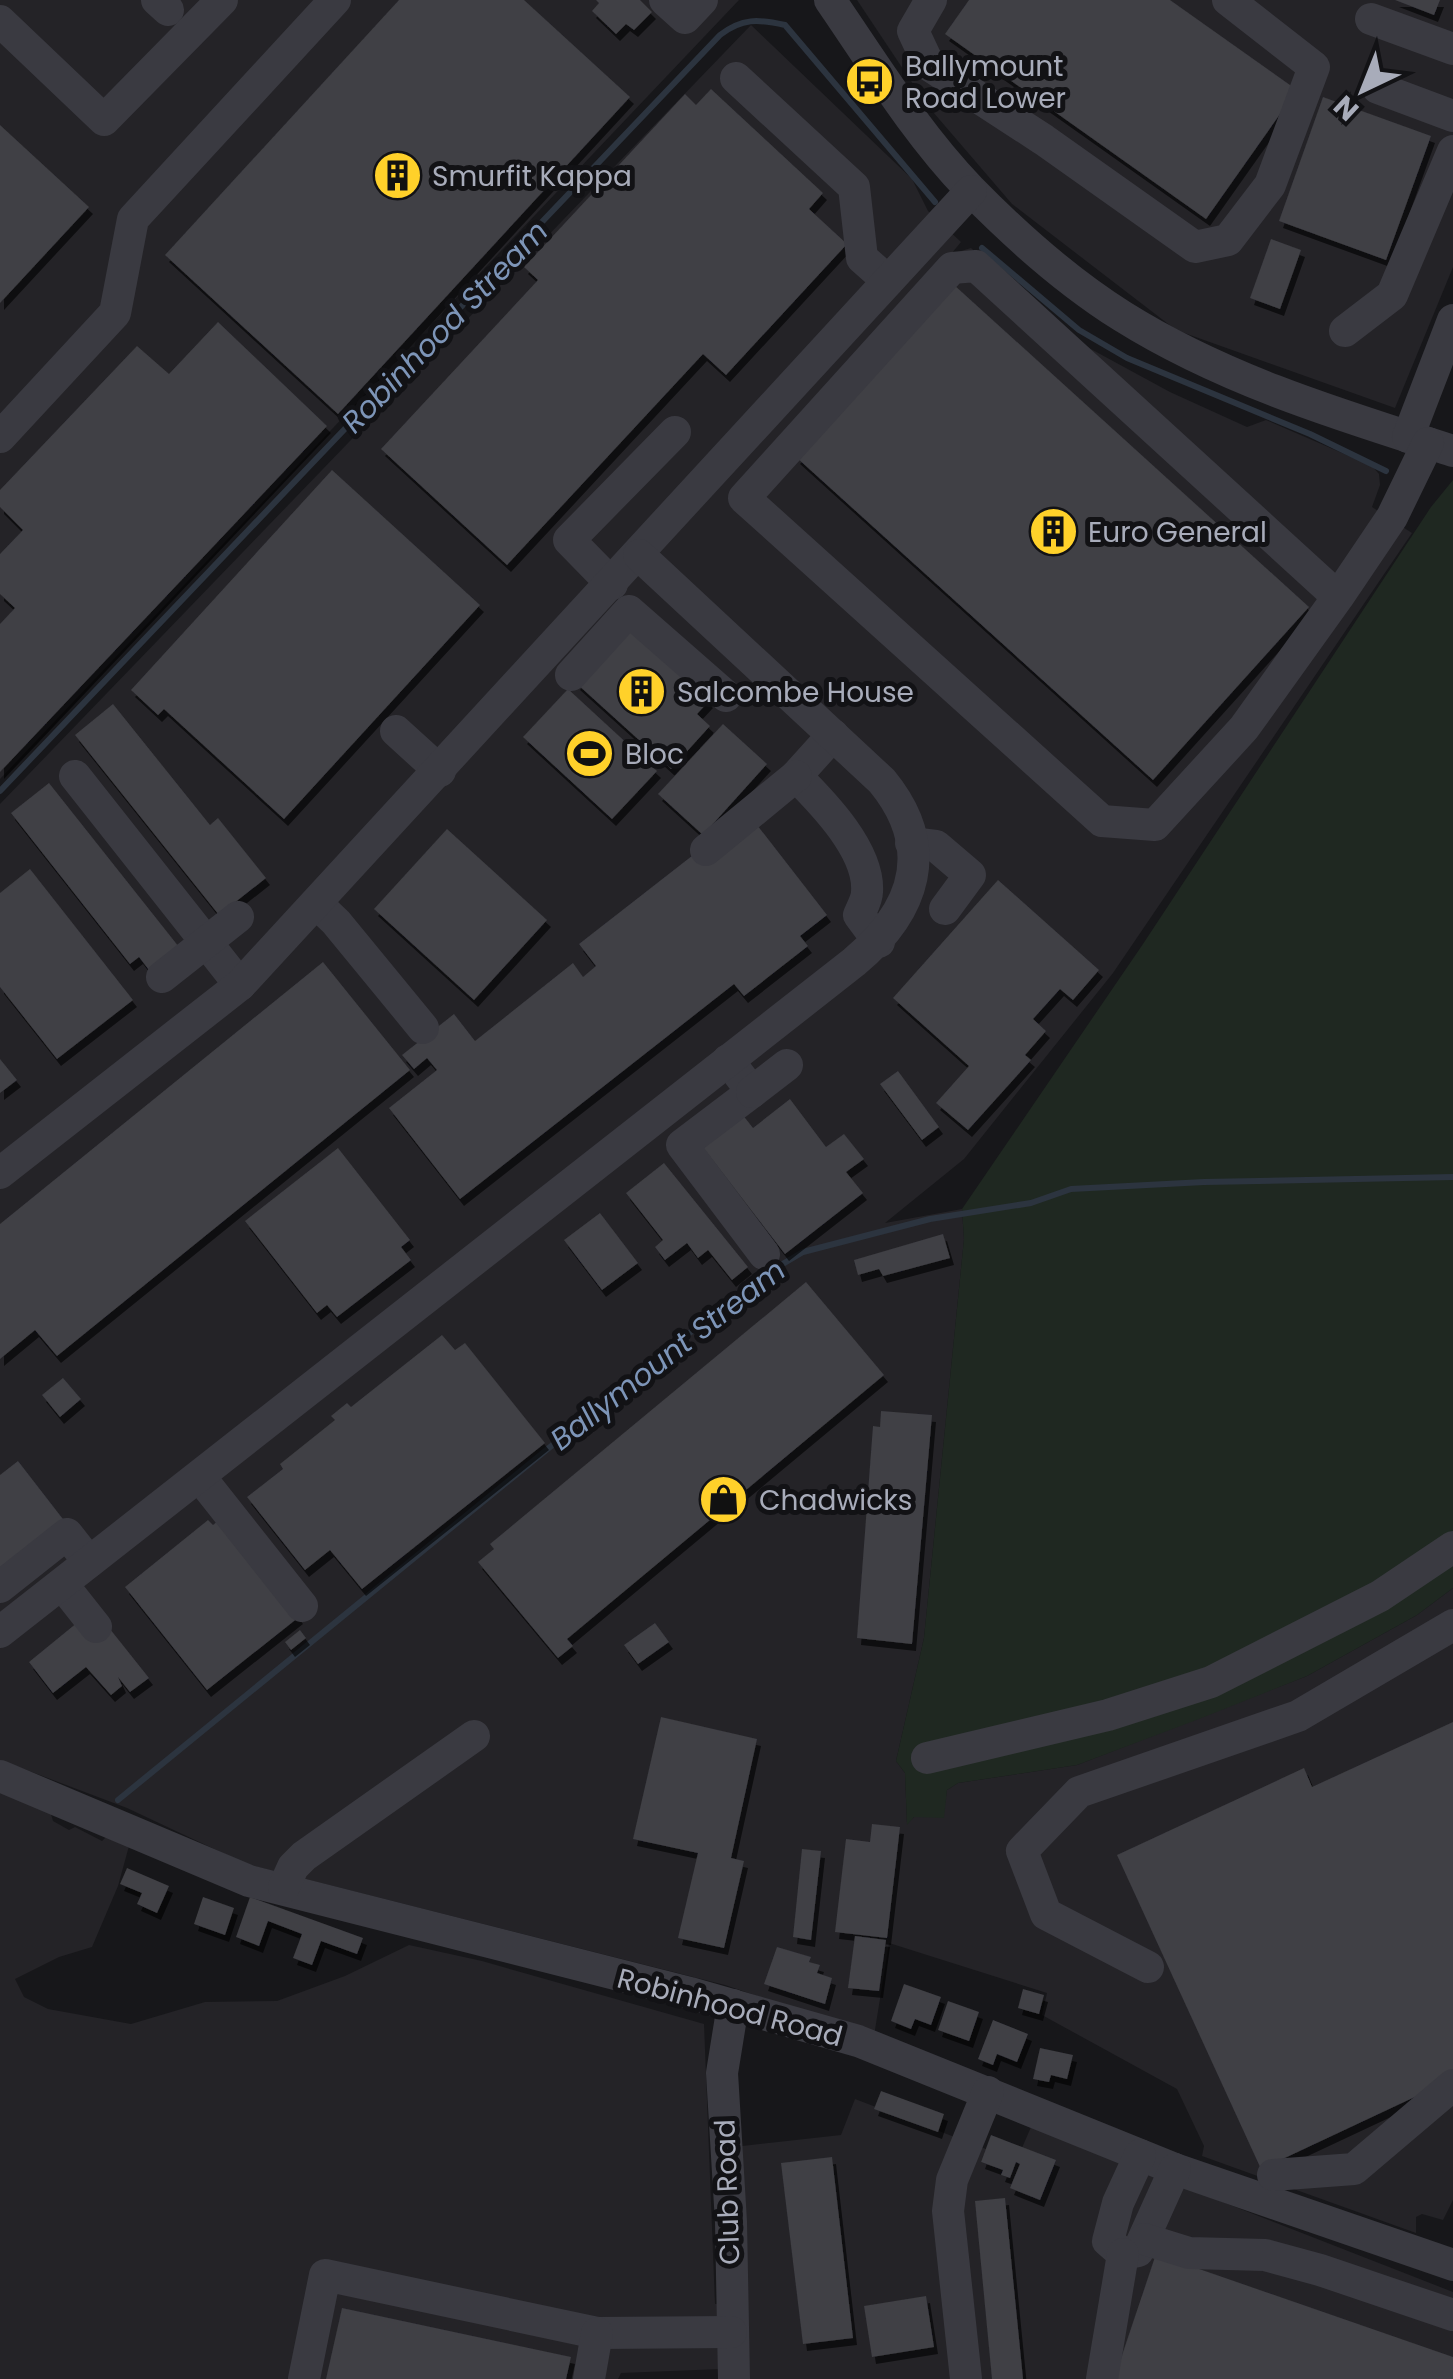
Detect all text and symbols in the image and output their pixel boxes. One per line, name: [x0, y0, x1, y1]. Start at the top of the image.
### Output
north arrow: [1313, 40, 1413, 140]
place label: Ballymount Road Lower: [905, 47, 1066, 118]
bus stop icon: Ballymount Road Lower: [844, 56, 896, 108]
text: N: [1325, 86, 1367, 129]
building icon: Smurfit Kappa: [371, 150, 423, 202]
place label: Smurfit Kappa: [432, 157, 632, 196]
water label: Robinhood Stream: [332, 211, 558, 442]
building icon: Euro General: [1027, 506, 1079, 558]
place label: Euro General: [1088, 513, 1267, 552]
building icon: Salcombe House: [616, 666, 668, 718]
place label: Salcombe House: [677, 673, 914, 712]
sports icon: Bloc: [564, 728, 616, 780]
place label: Bloc: [625, 735, 684, 774]
water label: Ballymount Stream: [541, 1249, 794, 1460]
shop icon: Chadwicks: [698, 1474, 750, 1526]
place label: Chadwicks: [759, 1481, 912, 1520]
street label: Robinhood Road: [613, 1959, 847, 2056]
street label: Club Road: [705, 2119, 750, 2265]

